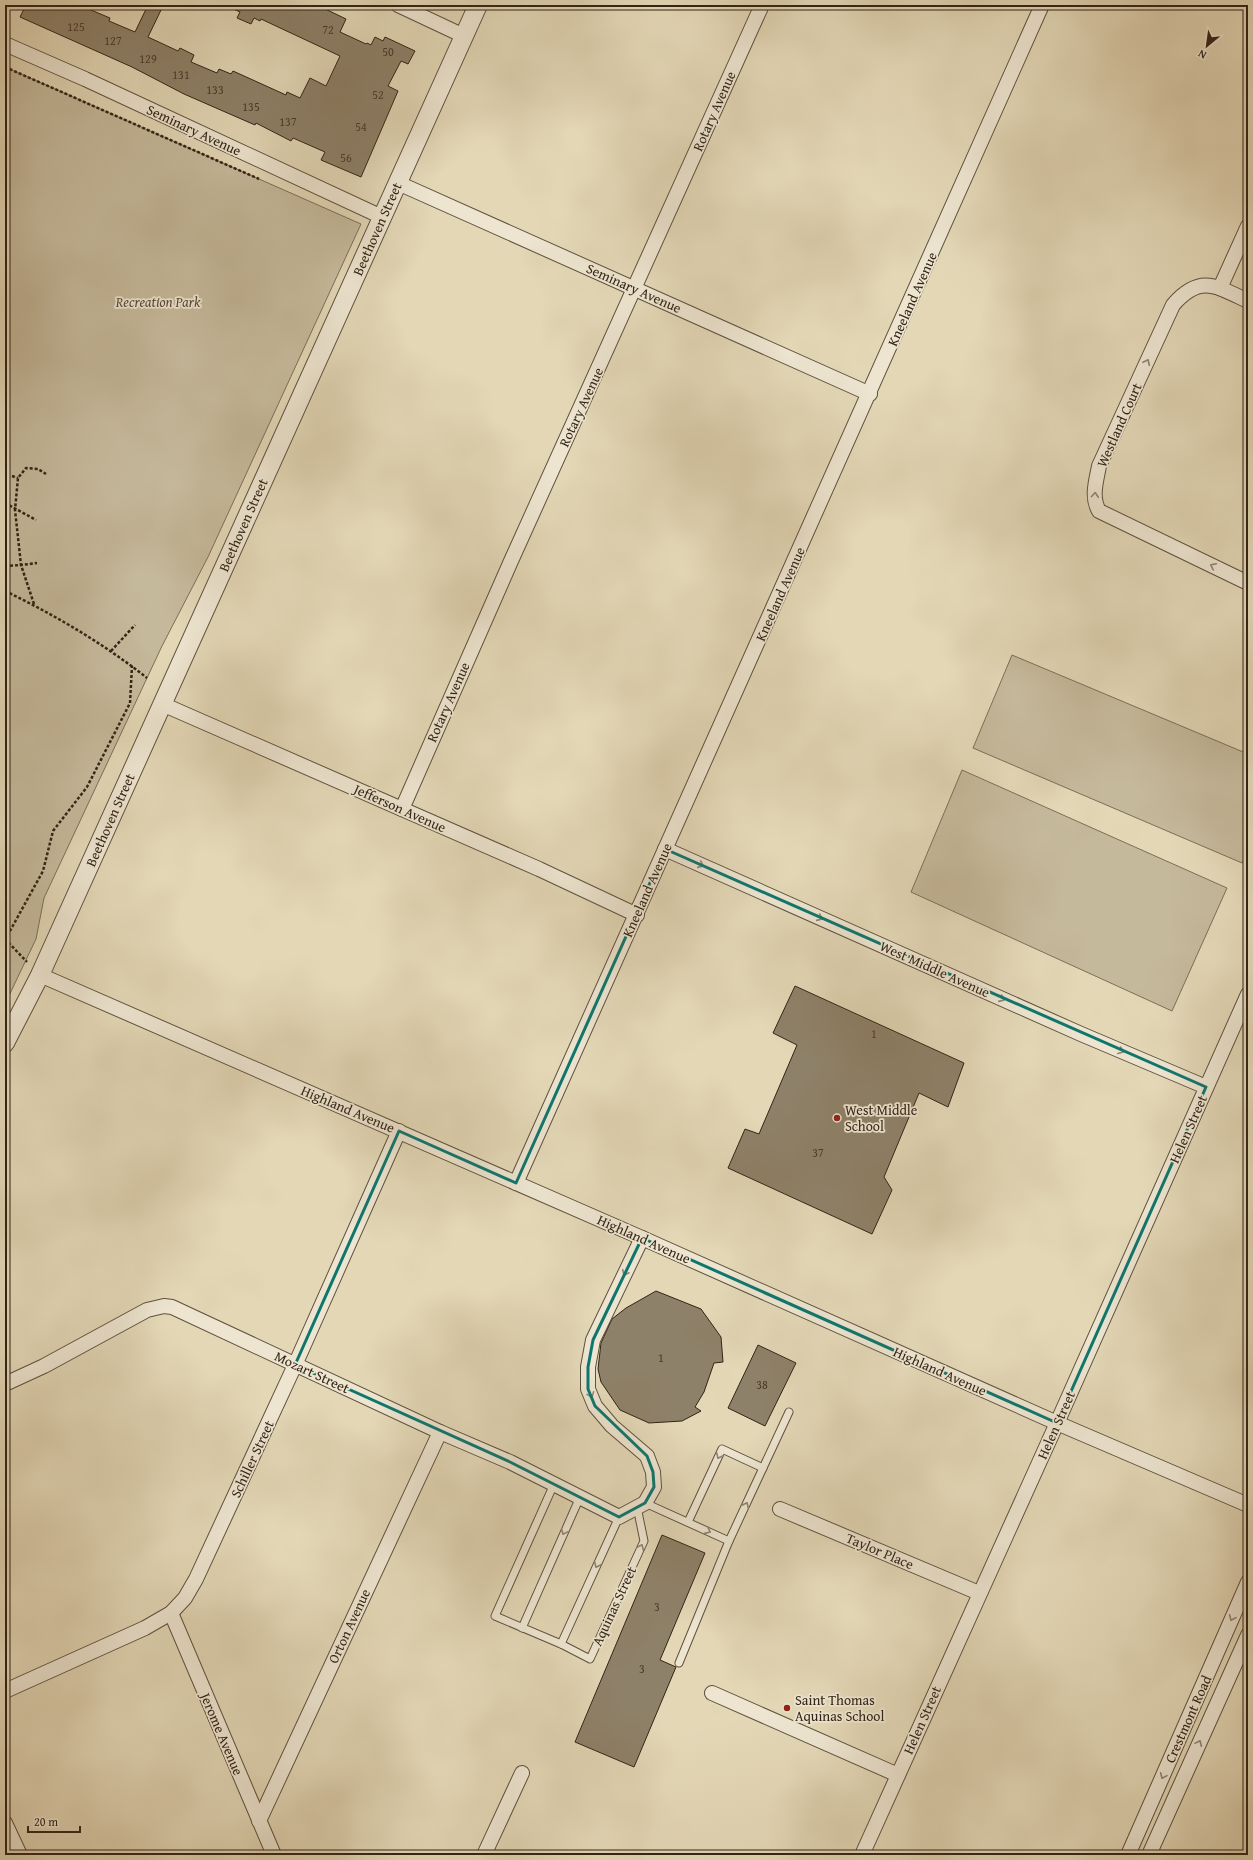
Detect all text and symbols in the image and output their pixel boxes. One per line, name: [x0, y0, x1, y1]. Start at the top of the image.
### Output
house number: 125: [67, 18, 85, 35]
house number: 72: [322, 21, 334, 38]
north arrow: [1187, 26, 1227, 66]
house number: 127: [104, 32, 122, 49]
house number: 50: [382, 43, 394, 60]
text: N: [1194, 46, 1209, 64]
house number: 129: [139, 50, 157, 67]
house number: 131: [172, 66, 190, 83]
street label: Rotary Avenue: [687, 67, 741, 154]
house number: 133: [206, 81, 224, 98]
house number: 52: [372, 86, 384, 103]
house number: 135: [242, 98, 260, 115]
street label: Seminary Avenue: [144, 99, 245, 161]
house number: 137: [279, 113, 297, 130]
house number: 54: [355, 118, 367, 135]
house number: 56: [340, 149, 352, 166]
street label: Beethoven Street: [347, 179, 407, 279]
street label: Kneeland Avenue: [882, 248, 942, 349]
street label: Seminary Avenue: [583, 258, 685, 318]
park label: Recreation Park: [115, 292, 201, 312]
one-way arrow: [1142, 358, 1150, 366]
street label: Rotary Avenue: [554, 364, 608, 450]
street label: Westland Court: [1091, 380, 1147, 470]
street label: Beethoven Street: [213, 475, 273, 575]
one-way arrow: [1090, 492, 1099, 498]
street label: Kneeland Avenue: [750, 543, 810, 644]
one-way arrow: [1210, 563, 1217, 571]
street label: Rotary Avenue: [421, 658, 475, 745]
street label: Beethoven Street: [80, 770, 140, 870]
street label: Jefferson Avenue: [349, 778, 450, 837]
street label: Kneeland Avenue: [617, 839, 677, 940]
one-way arrow: [697, 860, 704, 868]
one-way arrow: [815, 913, 823, 921]
street label: West Middle Avenue: [877, 936, 994, 1002]
one-way arrow: [998, 994, 1006, 1002]
house number: 1: [871, 1025, 877, 1042]
one-way arrow: [1118, 1047, 1125, 1055]
street label: Highland Avenue: [298, 1080, 398, 1138]
street label: Helen Street: [1164, 1092, 1212, 1166]
place label: West Middle School: [845, 1100, 918, 1136]
marker: West Middle School: [832, 1113, 842, 1123]
house number: 37: [812, 1144, 824, 1161]
street label: Highland Avenue: [594, 1210, 694, 1269]
one-way arrow: [622, 1269, 630, 1277]
street label: Highland Avenue: [890, 1342, 990, 1401]
street label: Mozart Street: [271, 1346, 353, 1398]
house number: 1: [658, 1349, 664, 1366]
house number: 38: [756, 1376, 768, 1393]
street label: Helen Street: [1032, 1388, 1080, 1462]
one-way arrow: [586, 1392, 594, 1399]
street label: Schiller Street: [225, 1417, 279, 1501]
one-way arrow: [715, 1452, 723, 1459]
one-way arrow: [741, 1502, 749, 1509]
one-way arrow: [705, 1527, 712, 1535]
one-way arrow: [561, 1528, 569, 1536]
street label: Taylor Place: [843, 1528, 917, 1574]
one-way arrow: [636, 1544, 644, 1551]
one-way arrow: [594, 1560, 602, 1568]
street label: Aquinas Street: [587, 1563, 641, 1649]
street label: Orton Avenue: [323, 1585, 375, 1667]
house number: 3: [654, 1598, 660, 1615]
one-way arrow: [1229, 1615, 1237, 1622]
house number: 3: [639, 1660, 645, 1677]
street label: Crestmont Road: [1160, 1672, 1216, 1766]
street label: Helen Street: [898, 1683, 946, 1757]
street label: Jerome Avenue: [195, 1688, 249, 1779]
place label: Saint Thomas Aquinas School: [795, 1690, 884, 1726]
marker: Saint Thomas Aquinas School: [782, 1703, 792, 1713]
one-way arrow: [1194, 1740, 1202, 1747]
one-way arrow: [1160, 1771, 1168, 1779]
scale bar: [28, 1808, 80, 1834]
text: 20 m: [34, 1813, 58, 1830]

